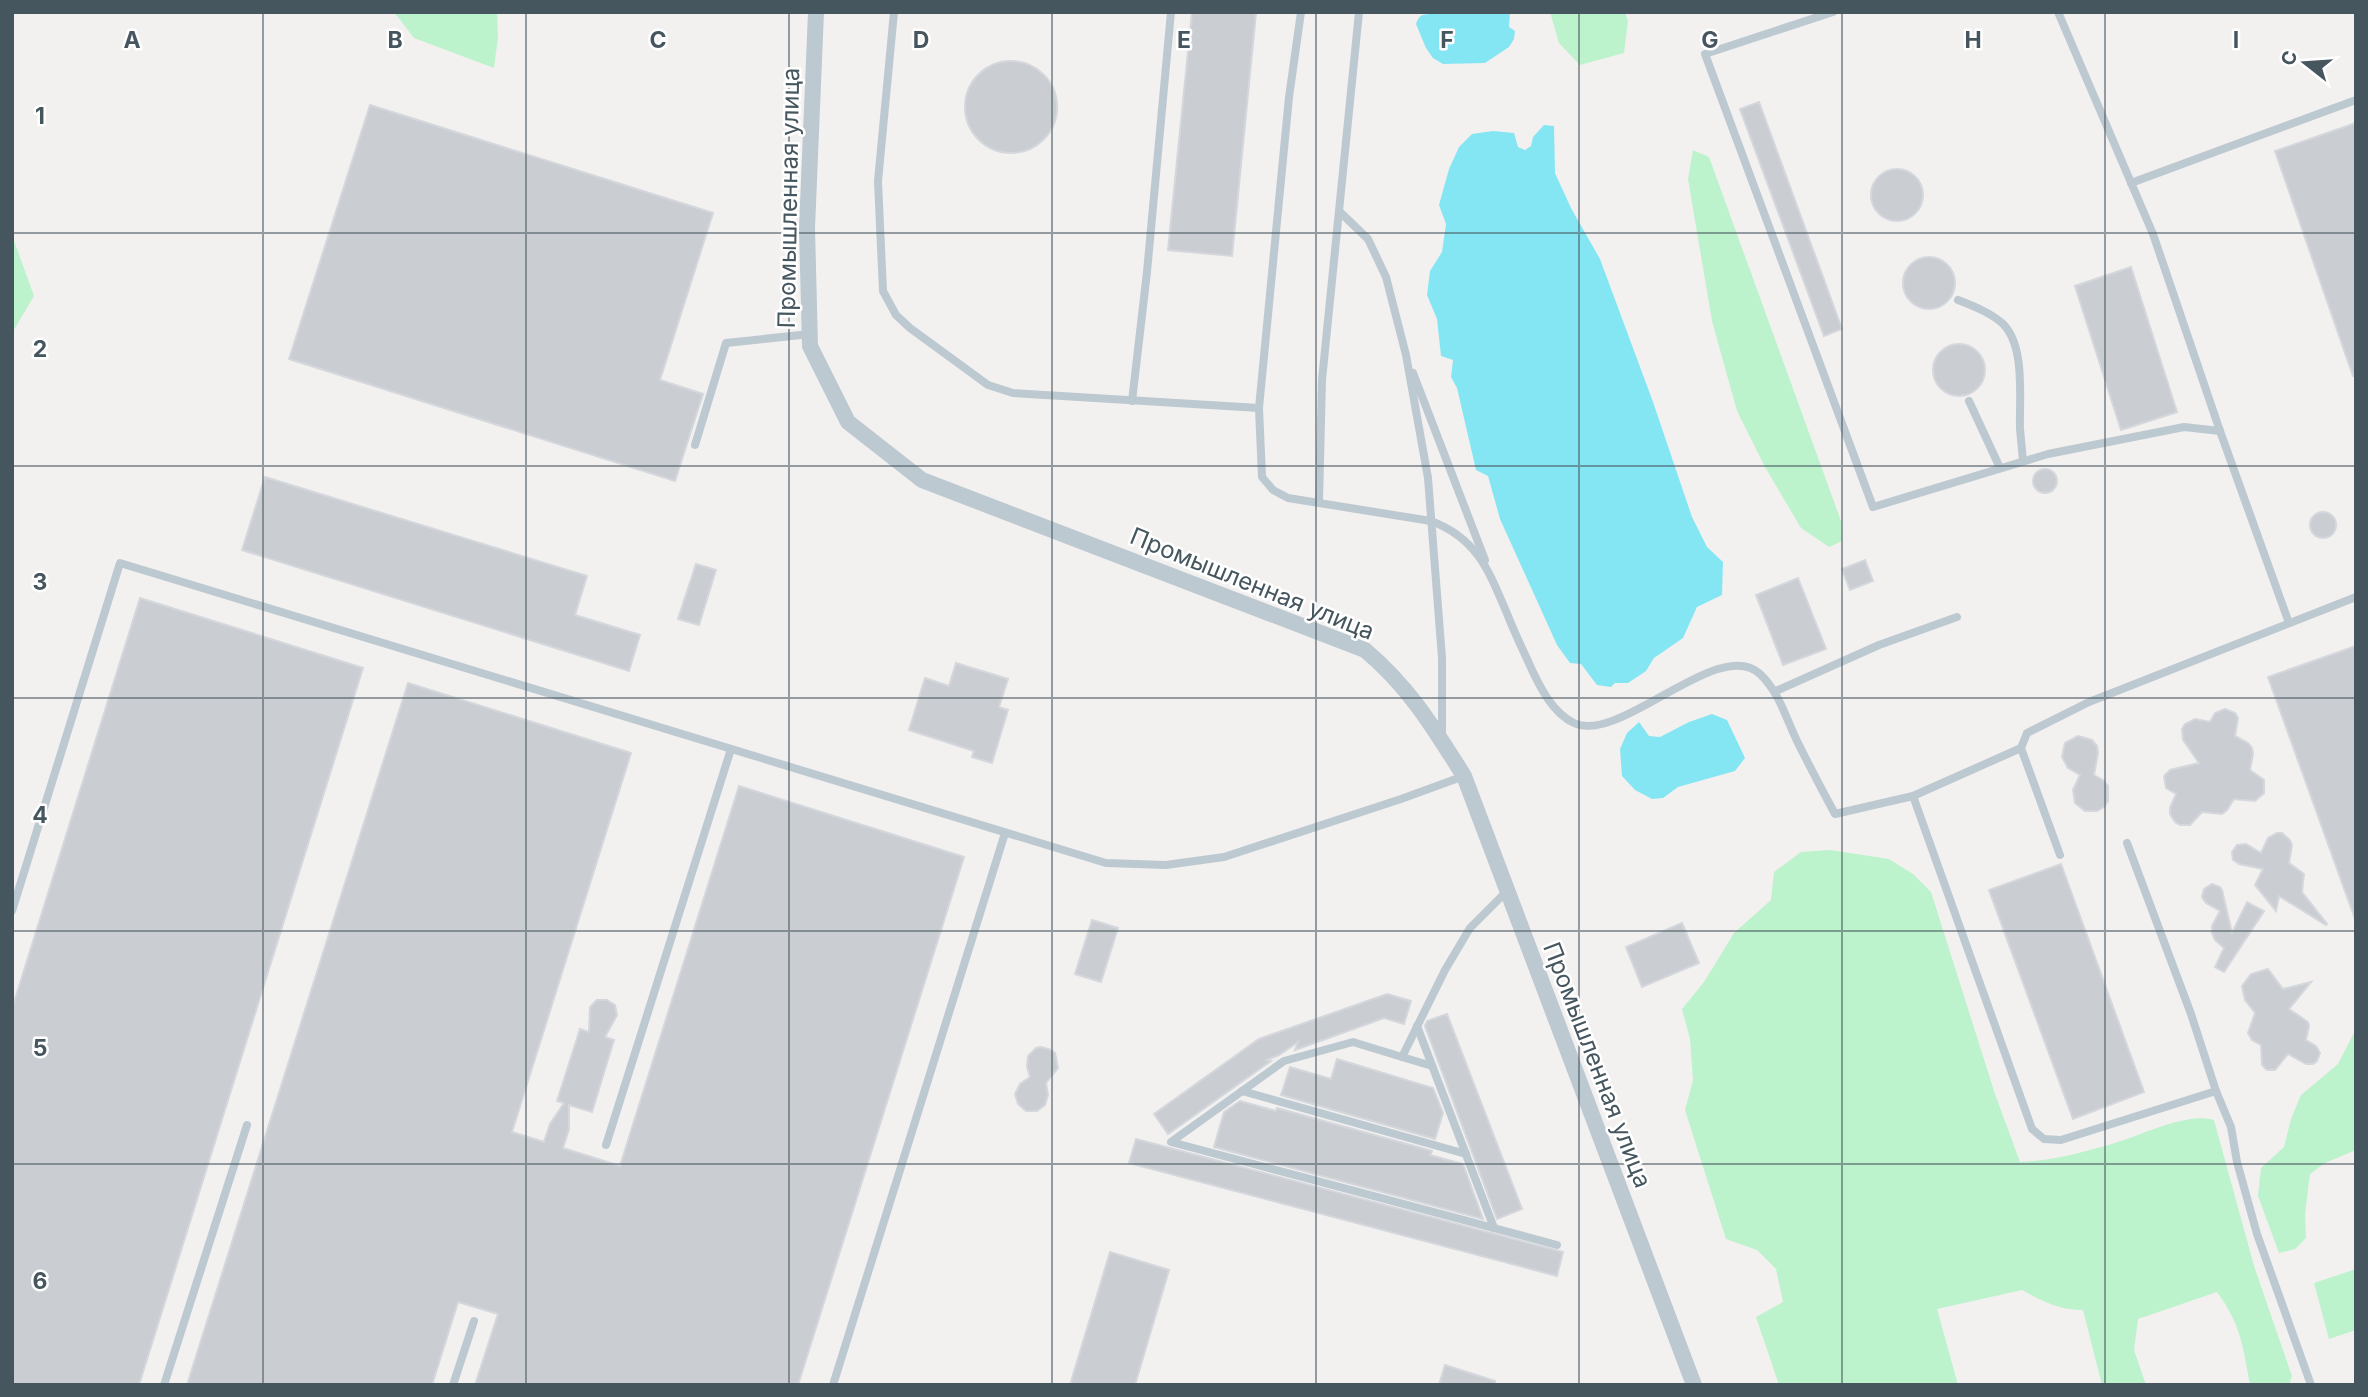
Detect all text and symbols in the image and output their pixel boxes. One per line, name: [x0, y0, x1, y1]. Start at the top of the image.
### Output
text: A: [123, 26, 141, 54]
text: B: [387, 26, 403, 54]
text: C: [649, 26, 667, 54]
text: D: [913, 26, 929, 54]
text: E: [1177, 26, 1191, 54]
text: F: [1440, 26, 1454, 54]
text: G: [1701, 26, 1719, 54]
text: H: [1964, 26, 1982, 54]
text: I: [2233, 26, 2239, 54]
north arrow: [2270, 28, 2340, 98]
text: С: [2276, 48, 2302, 68]
street label: Промышленная улица: [772, 67, 805, 329]
text: 1: [35, 102, 45, 130]
text: 2: [33, 335, 47, 363]
street label: Промышленная улица: [1126, 521, 1378, 646]
text: 3: [33, 568, 47, 596]
text: 4: [32, 801, 48, 829]
street label: Промышленная улица: [1537, 938, 1658, 1192]
text: 5: [33, 1034, 47, 1062]
text: 6: [33, 1267, 47, 1295]

